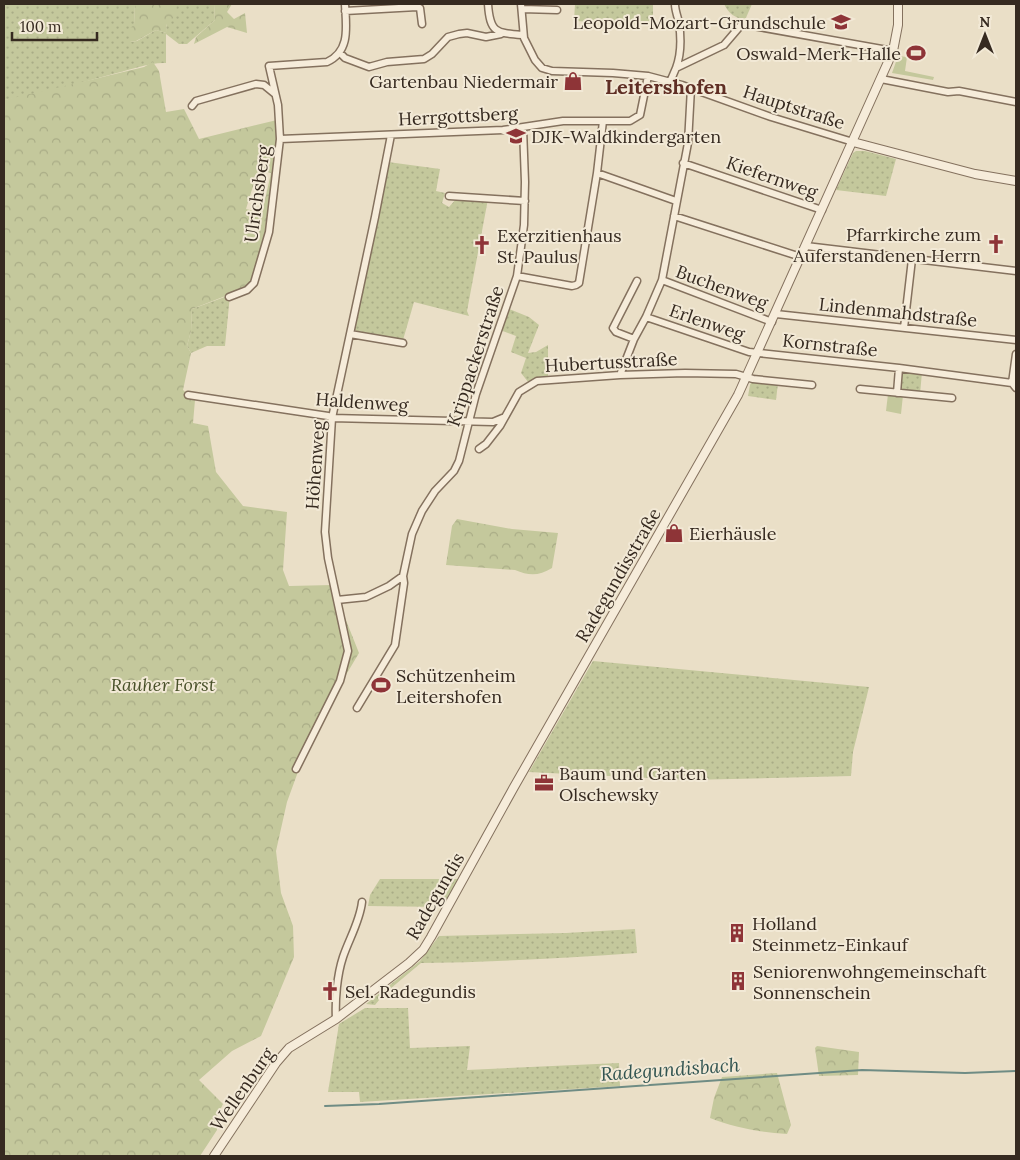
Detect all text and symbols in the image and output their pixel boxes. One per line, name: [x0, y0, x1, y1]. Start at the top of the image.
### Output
scale bar: [12, 10, 98, 42]
north arrow: [960, 10, 1010, 60]
place label: Leopold-Mozart-Grundschule: [573, 11, 826, 34]
school or university icon: Leopold-Mozart-Grundschule: [830, 11, 852, 33]
text: N: [980, 13, 991, 31]
text: 100 m: [20, 17, 61, 36]
place label: Oswald-Merk-Halle: [736, 42, 901, 65]
sports icon: Oswald-Merk-Halle: [905, 42, 927, 64]
place label: Gartenbau Niedermair: [369, 70, 558, 93]
shop icon: Gartenbau Niedermair: [562, 70, 584, 92]
district label: Leitershofen: [605, 74, 727, 99]
street label: Hauptstraße: [740, 80, 848, 134]
street label: Herrgottsberg: [398, 101, 519, 131]
school or university icon: DJK-Waldkindergarten: [505, 125, 527, 147]
place label: DJK-Waldkindergarten: [531, 125, 721, 148]
street label: Ulrichsberg: [239, 143, 275, 244]
street label: Kiefernweg: [723, 151, 822, 204]
place label: Pfarrkirche zum Auferstandenen Herrn: [792, 223, 981, 267]
place label: Exerzitienhaus St. Paulus: [497, 224, 622, 268]
church icon: Pfarrkirche zum Auferstandenen Herrn: [985, 233, 1007, 255]
church icon: Exerzitienhaus St. Paulus: [471, 234, 493, 256]
street label: Buchenweg: [673, 260, 772, 315]
street label: Krippackerstraße: [441, 282, 509, 429]
street label: Lindenmahdstraße: [818, 292, 979, 332]
street label: Erlenweg: [666, 298, 749, 346]
street label: Kornstraße: [781, 329, 879, 361]
street label: Hubertusstraße: [544, 347, 678, 377]
street label: Haldenweg: [315, 387, 410, 417]
street label: Höhenweg: [300, 419, 330, 510]
street label: Radegundisstraße: [570, 504, 666, 646]
shop icon: Eierhäusle: [663, 522, 685, 544]
place label: Eierhäusle: [689, 522, 777, 545]
place label: Schützenheim Leitershofen: [396, 664, 516, 708]
park label: Rauher Forst: [111, 673, 216, 696]
sports icon: Schützenheim Leitershofen: [370, 674, 392, 696]
place label: Baum und Garten Olschewsky: [559, 762, 707, 806]
office icon: Baum und Garten Olschewsky: [533, 772, 555, 794]
street label: Radegundis: [401, 848, 469, 944]
place label: Holland Steinmetz-Einkauf: [752, 912, 910, 956]
building icon: Holland Steinmetz-Einkauf: [726, 922, 748, 944]
place label: Seniorenwohngemeinschaft Sonnenschein: [753, 960, 987, 1004]
building icon: Seniorenwohngemeinschaft Sonnenschein: [727, 970, 749, 992]
church icon: Sel. Radegundis: [319, 980, 341, 1002]
place label: Sel. Radegundis: [345, 980, 476, 1003]
street label: Wellenburg: [205, 1042, 280, 1135]
water label: Radegundisbach: [600, 1052, 741, 1086]

